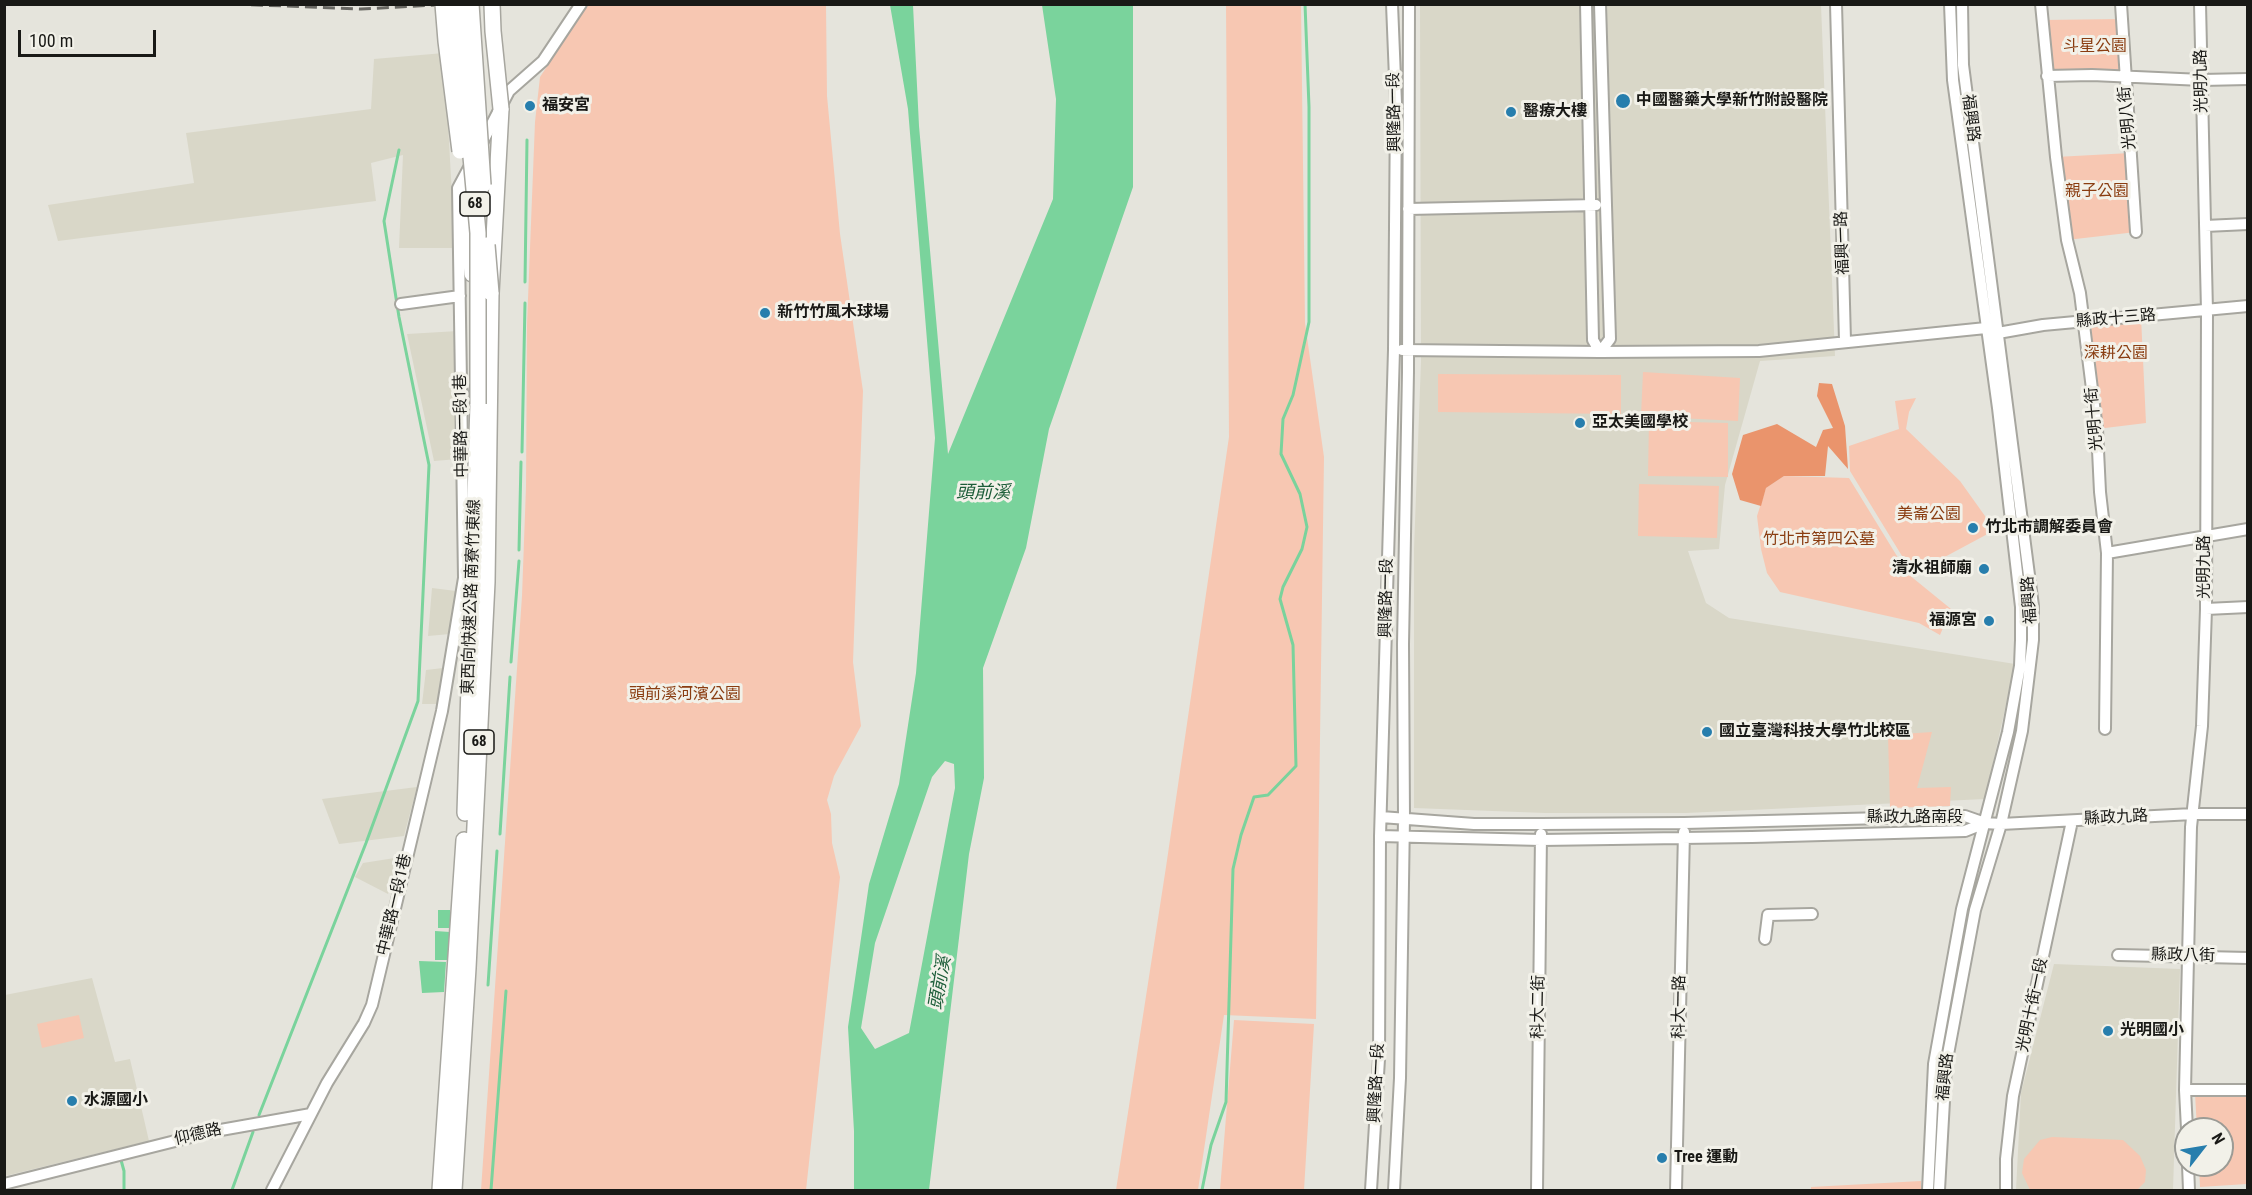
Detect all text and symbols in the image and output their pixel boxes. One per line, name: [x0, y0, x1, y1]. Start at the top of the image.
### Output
scale bar: [21, 18, 159, 56]
text: 100 m: [29, 30, 73, 51]
park label: 斗星公園: [2063, 37, 2127, 57]
street label: 光明九路: [2192, 49, 2212, 113]
street label: 興隆路一段: [1385, 72, 1405, 152]
street label: 光明八街: [2116, 85, 2140, 151]
place label: 中國醫藥大學新竹附設醫院: [1636, 91, 1828, 111]
marker: 中國醫藥大學新竹附設醫院: [1614, 92, 1632, 110]
street label: 福興路: [1958, 93, 1982, 143]
place label: 福安宮: [542, 96, 590, 116]
marker: 福安宮: [523, 99, 537, 113]
place label: 醫療大樓: [1523, 102, 1587, 122]
marker: 醫療大樓: [1504, 105, 1518, 119]
park label: 親子公園: [2065, 182, 2129, 202]
road number: 68: [460, 192, 490, 216]
street label: 福興一路: [1832, 211, 1854, 275]
place label: 新竹竹風木球場: [777, 303, 889, 323]
marker: 新竹竹風木球場: [758, 306, 772, 320]
street label: 縣政十三路: [2075, 306, 2157, 332]
park label: 深耕公園: [2084, 344, 2148, 364]
street label: 中華路一段1巷: [451, 374, 473, 478]
street label: 光明十街: [2083, 386, 2107, 452]
place label: 亞太美國學校: [1592, 413, 1688, 433]
marker: 亞太美國學校: [1573, 416, 1587, 430]
water label: 頭前溪: [956, 482, 1010, 504]
street label: 東西向快速公路 南寮竹東線: [459, 499, 485, 695]
park label: 美崙公園: [1897, 505, 1961, 525]
place label: 竹北市調解委員會: [1985, 518, 2113, 538]
marker: 竹北市調解委員會: [1966, 521, 1980, 535]
park label: 竹北市第四公墓: [1763, 530, 1875, 550]
street label: 光明九路: [2195, 535, 2215, 599]
street label: 興隆路一段: [1377, 558, 1397, 638]
place label: 清水祖師廟: [1892, 559, 1972, 579]
marker: 清水祖師廟: [1977, 562, 1991, 576]
street label: 福興路: [2019, 575, 2041, 625]
place label: 福源宮: [1929, 611, 1977, 631]
marker: 福源宮: [1982, 614, 1996, 628]
park label: 頭前溪河濱公園: [629, 685, 741, 705]
place label: 國立臺灣科技大學竹北校區: [1719, 722, 1911, 742]
marker: 國立臺灣科技大學竹北校區: [1700, 725, 1714, 739]
road number: 68: [464, 730, 494, 754]
street label: 縣政九路: [2084, 807, 2148, 829]
street label: 縣政九路南段: [1867, 808, 1963, 828]
street label: 中華路一段1巷: [374, 852, 416, 958]
street label: 縣政八街: [2151, 946, 2215, 966]
water label: 頭前溪: [926, 955, 956, 1011]
street label: 光明十街一段: [2014, 956, 2052, 1054]
street label: 科大二街: [1529, 975, 1549, 1039]
street label: 科大一路: [1670, 975, 1690, 1039]
place label: 光明國小: [2120, 1021, 2184, 1041]
marker: 光明國小: [2101, 1024, 2115, 1038]
street label: 興隆路一段: [1365, 1043, 1389, 1123]
street label: 福興路: [1934, 1052, 1958, 1102]
place label: 水源國小: [84, 1091, 148, 1111]
marker: 水源國小: [65, 1094, 79, 1108]
north arrow: [2174, 1117, 2234, 1177]
street label: 仰德路: [172, 1120, 224, 1150]
text: N: [2207, 1129, 2229, 1148]
place label: Tree 運動: [1674, 1148, 1738, 1168]
marker: Tree 運動: [1655, 1151, 1669, 1165]

